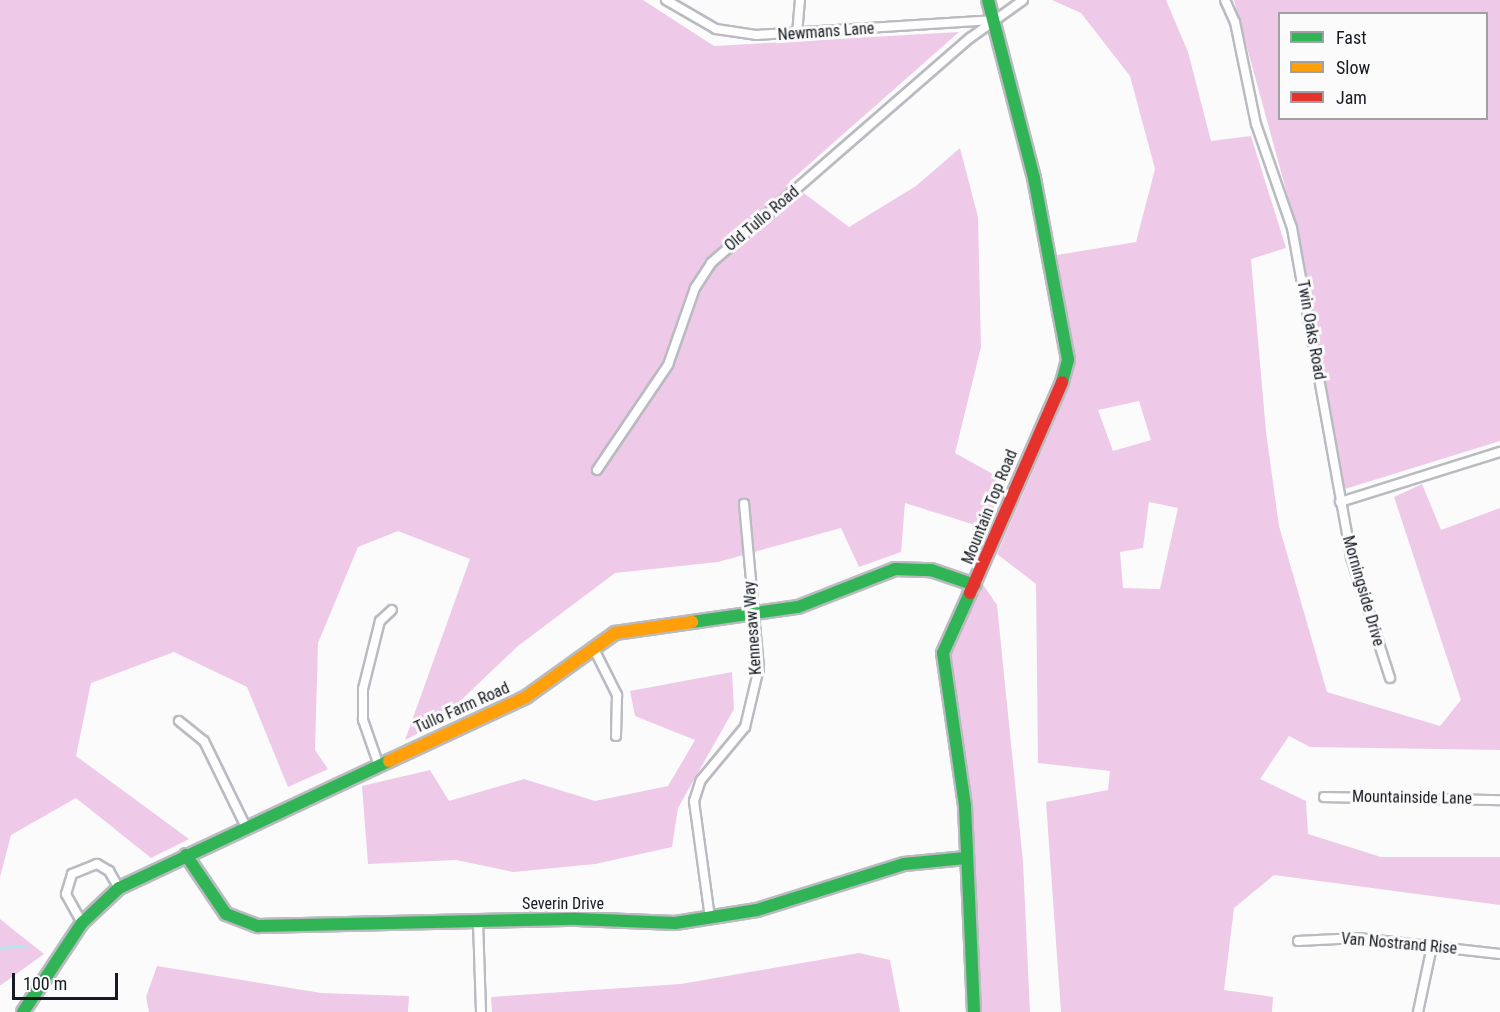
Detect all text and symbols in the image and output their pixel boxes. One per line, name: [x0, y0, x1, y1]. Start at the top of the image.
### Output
legend: [1278, 12, 1488, 120]
street label: Newmans Lane: [777, 19, 875, 45]
text: Fast: [1336, 27, 1367, 48]
text: Slow: [1336, 57, 1370, 78]
text: Jam: [1336, 87, 1367, 108]
street label: Old Tullo Road: [721, 182, 803, 256]
street label: Twin Oaks Road: [1293, 279, 1329, 381]
street label: Mountain Top Road: [958, 447, 1022, 567]
street label: Morningside Drive: [1338, 534, 1388, 648]
street label: Kennesaw Way: [740, 580, 766, 676]
street label: Tullo Farm Road: [411, 678, 513, 738]
street label: Mountainside Lane: [1352, 787, 1472, 809]
street label: Severin Drive: [522, 894, 604, 914]
street label: Van Nostrand Rise: [1340, 929, 1458, 959]
scale bar: [15, 961, 122, 999]
text: 100 m: [23, 973, 67, 994]

